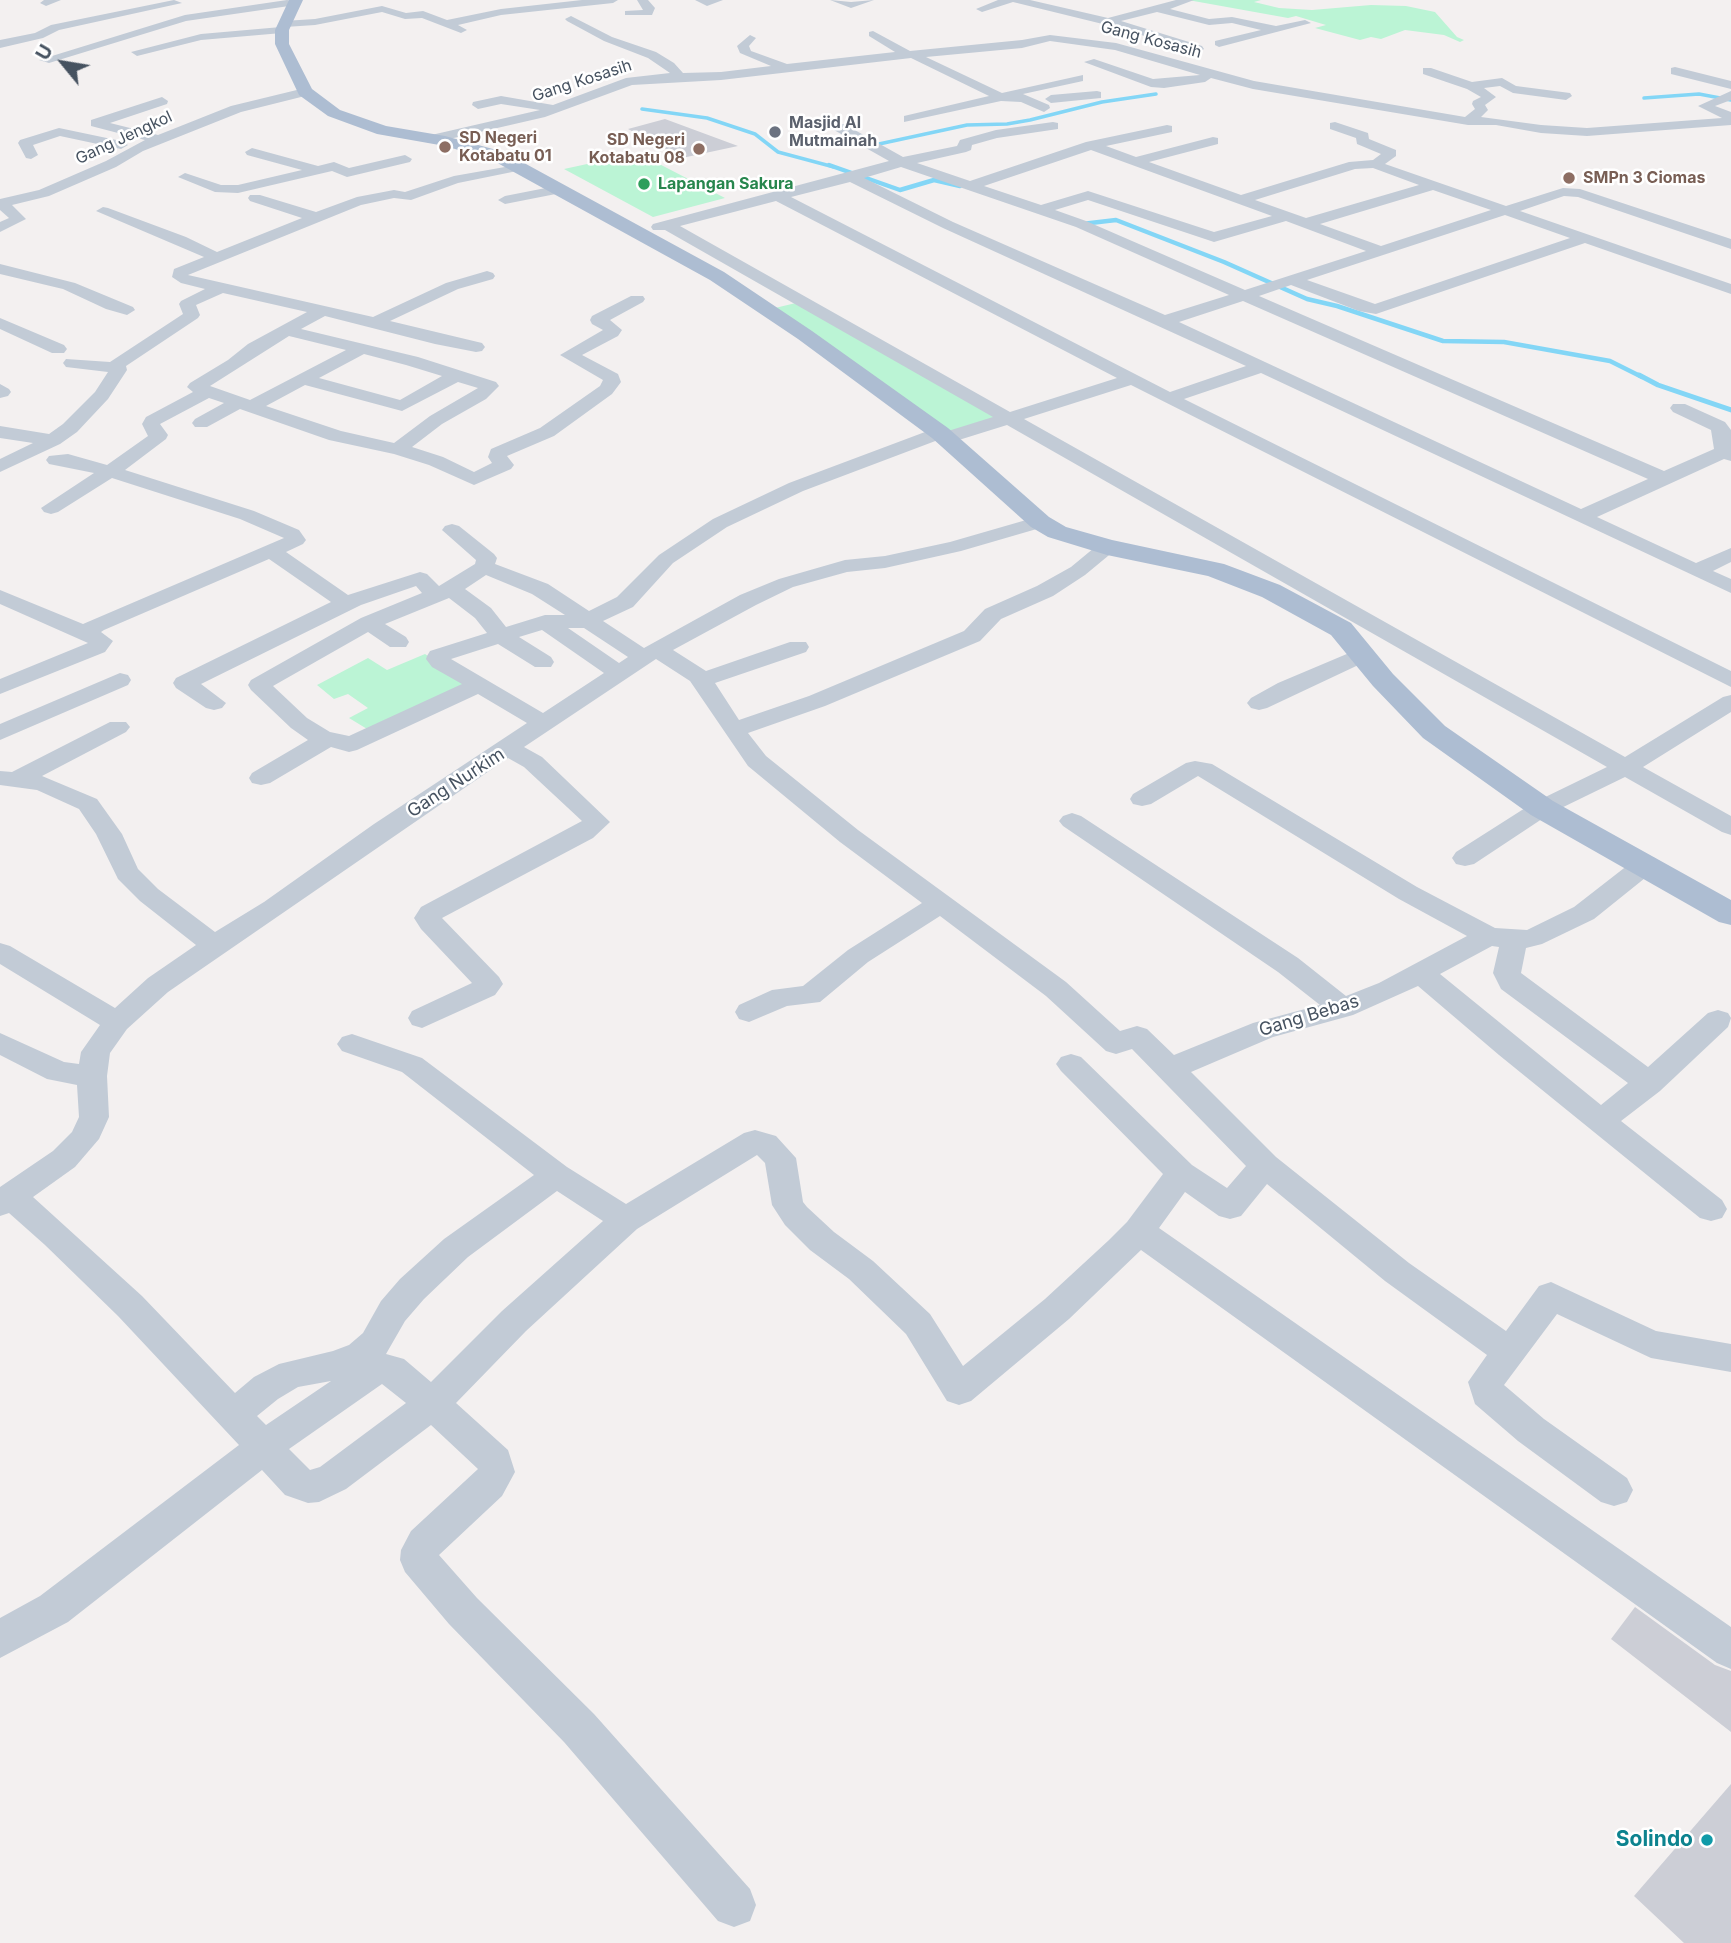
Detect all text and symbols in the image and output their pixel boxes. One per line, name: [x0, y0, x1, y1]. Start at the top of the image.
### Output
street label: Gang Kosasih: [1098, 17, 1204, 63]
north arrow: [28, 28, 98, 98]
text: U: [31, 40, 58, 64]
street label: Gang Kosasih: [530, 56, 634, 106]
street label: Gang Jengkol: [73, 107, 175, 169]
place label: Masjid Al Mutmainah: [789, 113, 877, 151]
marker: Masjid Al Mutmainah: [767, 124, 783, 140]
place label: SD Negeri Kotabatu 01: [459, 128, 552, 166]
place label: SD Negeri Kotabatu 08: [589, 130, 685, 168]
marker: SD Negeri Kotabatu 01: [437, 139, 453, 155]
marker: SD Negeri Kotabatu 08: [691, 141, 707, 157]
place label: SMPn 3 Ciomas: [1583, 168, 1705, 188]
marker: SMPn 3 Ciomas: [1561, 170, 1577, 186]
place label: Lapangan Sakura: [658, 174, 794, 194]
marker: Lapangan Sakura: [636, 176, 652, 192]
street label: Gang Nurkim: [403, 744, 509, 822]
street label: Gang Bebas: [1256, 991, 1362, 1041]
place label: Solindo: [1616, 1827, 1693, 1853]
marker: Solindo: [1699, 1832, 1715, 1848]

